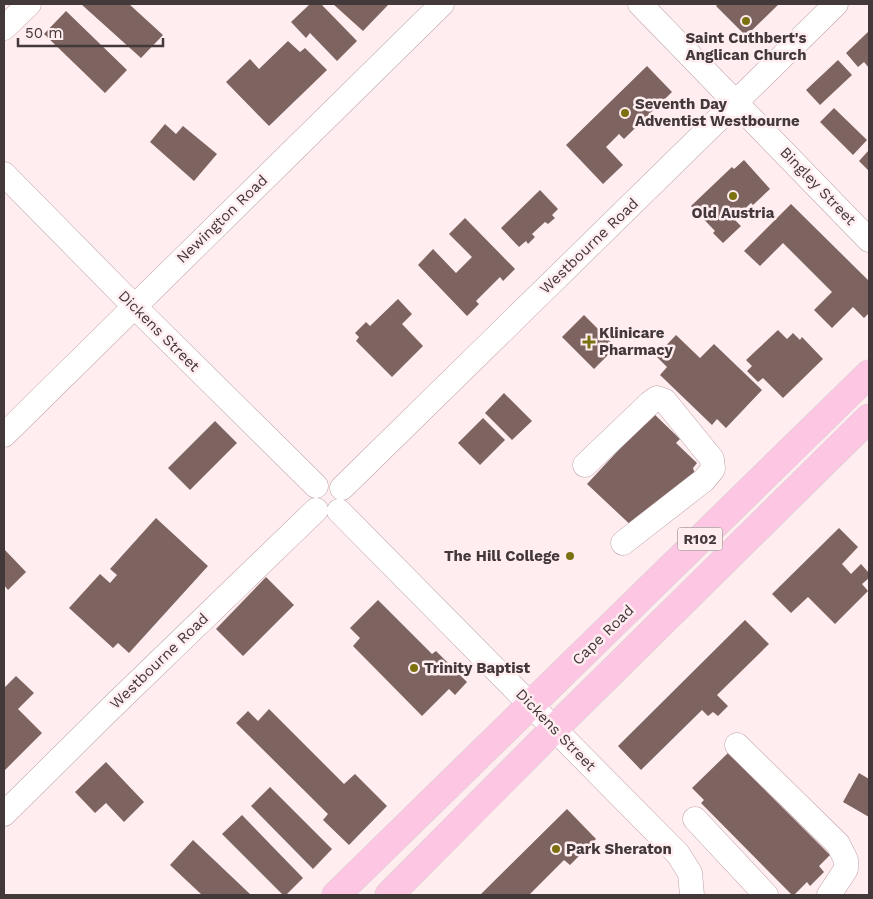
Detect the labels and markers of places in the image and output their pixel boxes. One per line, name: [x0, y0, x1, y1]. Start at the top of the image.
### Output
marker: Saint Cuthbert's Anglican Church: [740, 15, 752, 27]
place label: Saint Cuthbert's Anglican Church: [686, 29, 806, 64]
place label: Seventh Day Adventist Westbourne: [635, 95, 800, 130]
marker: Seventh Day Adventist Westbourne: [619, 107, 631, 119]
marker: Old Austria: [727, 190, 739, 202]
place label: Old Austria: [692, 204, 775, 222]
place label: Klinicare Pharmacy: [599, 324, 674, 359]
marker: Klinicare Pharmacy: [583, 336, 595, 348]
place label: The Hill College: [444, 547, 560, 565]
marker: The Hill College: [564, 550, 576, 562]
place label: Trinity Baptist: [424, 659, 530, 677]
marker: Trinity Baptist: [408, 662, 420, 674]
place label: Park Sheraton: [566, 840, 672, 858]
marker: Park Sheraton: [550, 843, 562, 855]

